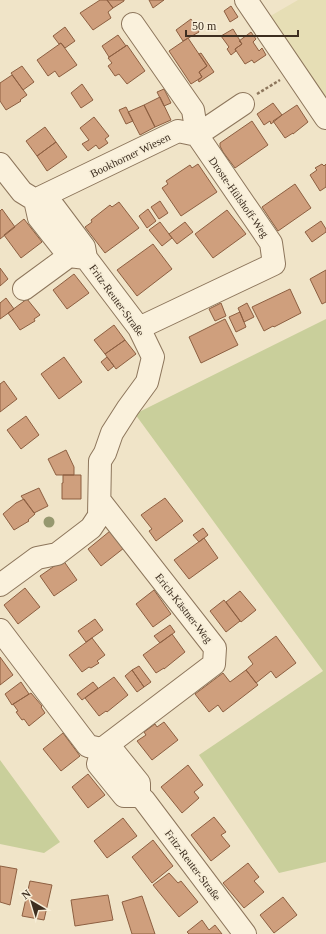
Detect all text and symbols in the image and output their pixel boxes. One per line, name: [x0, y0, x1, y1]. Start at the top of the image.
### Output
scale bar: [186, 12, 298, 38]
text: 50 m: [192, 19, 217, 33]
street label: Bookhorner Wiesen: [88, 130, 172, 180]
street label: Droste-Hülshoff-Weg: [207, 154, 272, 240]
street label: Fritz-Reuter-Straße: [87, 262, 147, 338]
street label: Erich-Kästner-Weg: [153, 571, 215, 646]
street label: Fritz-Reuter-Straße: [163, 827, 224, 903]
north arrow: [12, 882, 52, 922]
text: N: [19, 887, 33, 901]

